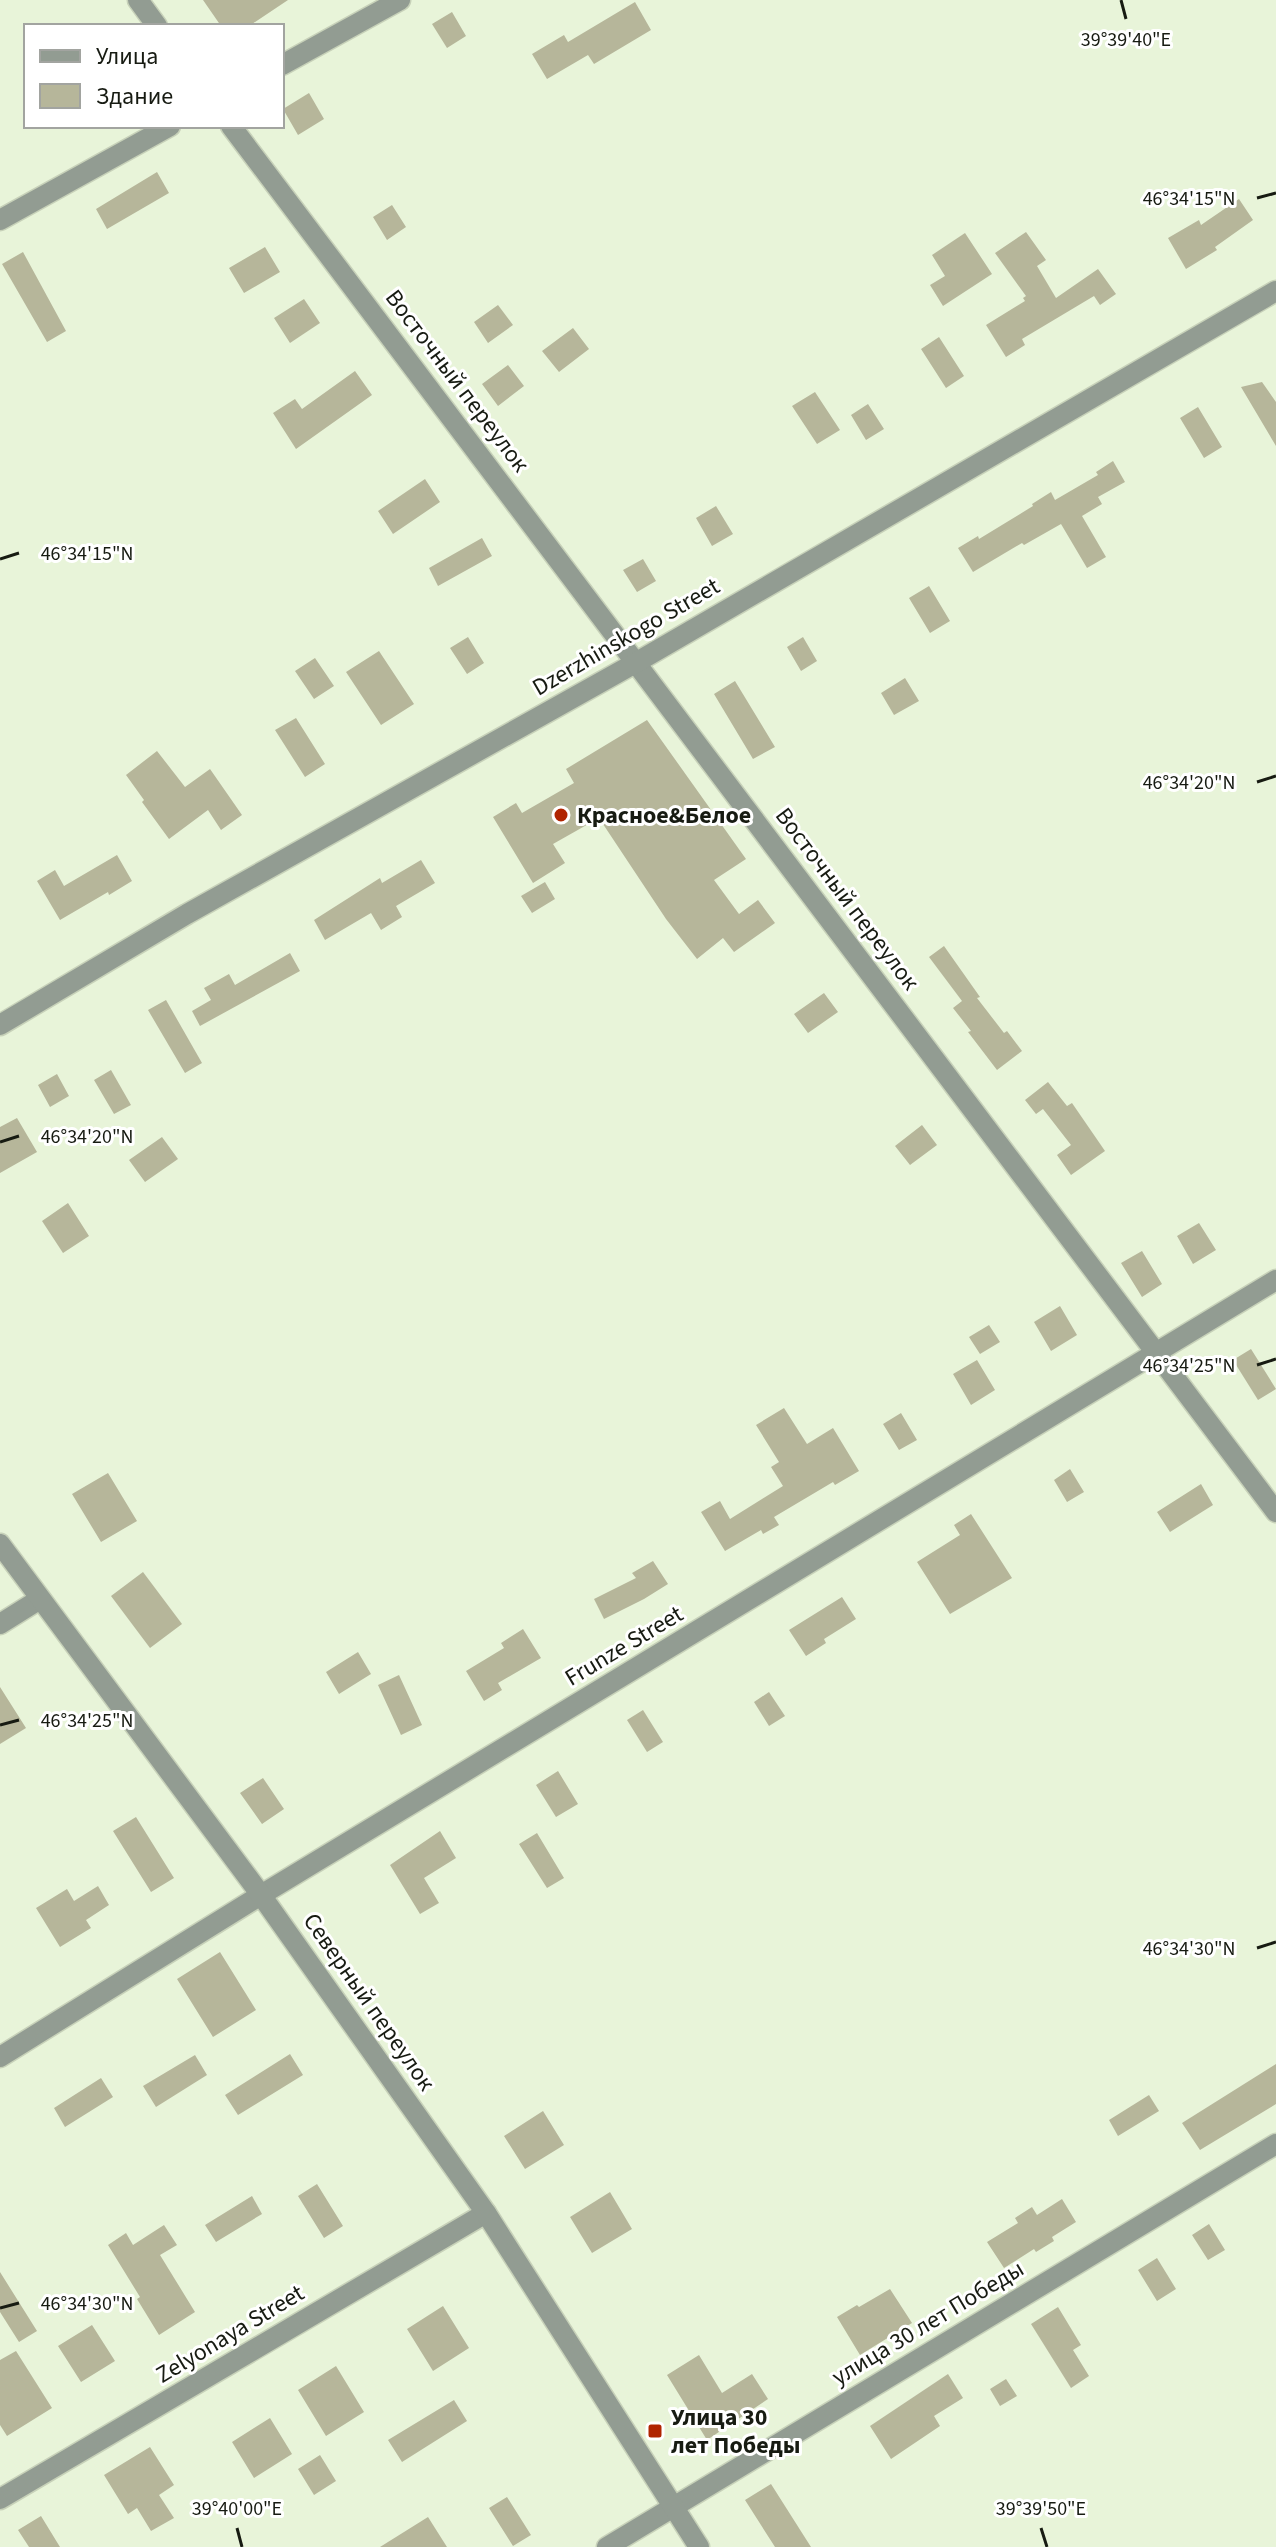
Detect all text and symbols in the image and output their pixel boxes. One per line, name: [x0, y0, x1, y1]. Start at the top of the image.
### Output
legend: [24, 24, 284, 128]
text: 39°39'40"E: [1081, 26, 1171, 54]
text: Улица: [96, 39, 158, 74]
text: Здание: [96, 79, 173, 114]
text: 46°34'15"N: [1143, 185, 1235, 213]
street label: Восточный переулок: [377, 282, 538, 480]
text: 46°34'15"N: [41, 540, 133, 568]
street label: Dzerzhinskogo Street: [526, 569, 726, 705]
text: 46°34'20"N: [1143, 769, 1235, 797]
place label: Красное&Белое: [577, 798, 751, 833]
street label: Восточный переулок: [767, 800, 928, 998]
marker: Красное&Белое: [552, 806, 570, 824]
text: 46°34'20"N: [41, 1123, 133, 1151]
text: 46°34'25"N: [1143, 1352, 1235, 1380]
street label: Frunze Street: [558, 1597, 690, 1695]
text: 46°34'25"N: [41, 1707, 133, 1735]
street label: Северный переулок: [294, 1906, 444, 2098]
text: 46°34'30"N: [1143, 1935, 1235, 1963]
street label: улица 30 лет Победы: [825, 2252, 1031, 2394]
street label: Zelyonaya Street: [149, 2276, 311, 2392]
text: 46°34'30"N: [41, 2290, 133, 2318]
place label: Улица 30 лет Победы: [671, 2400, 800, 2463]
marker: Улица 30 лет Победы: [646, 2422, 664, 2440]
text: 39°40'00"E: [192, 2495, 282, 2523]
text: 39°39'50"E: [996, 2495, 1086, 2523]

